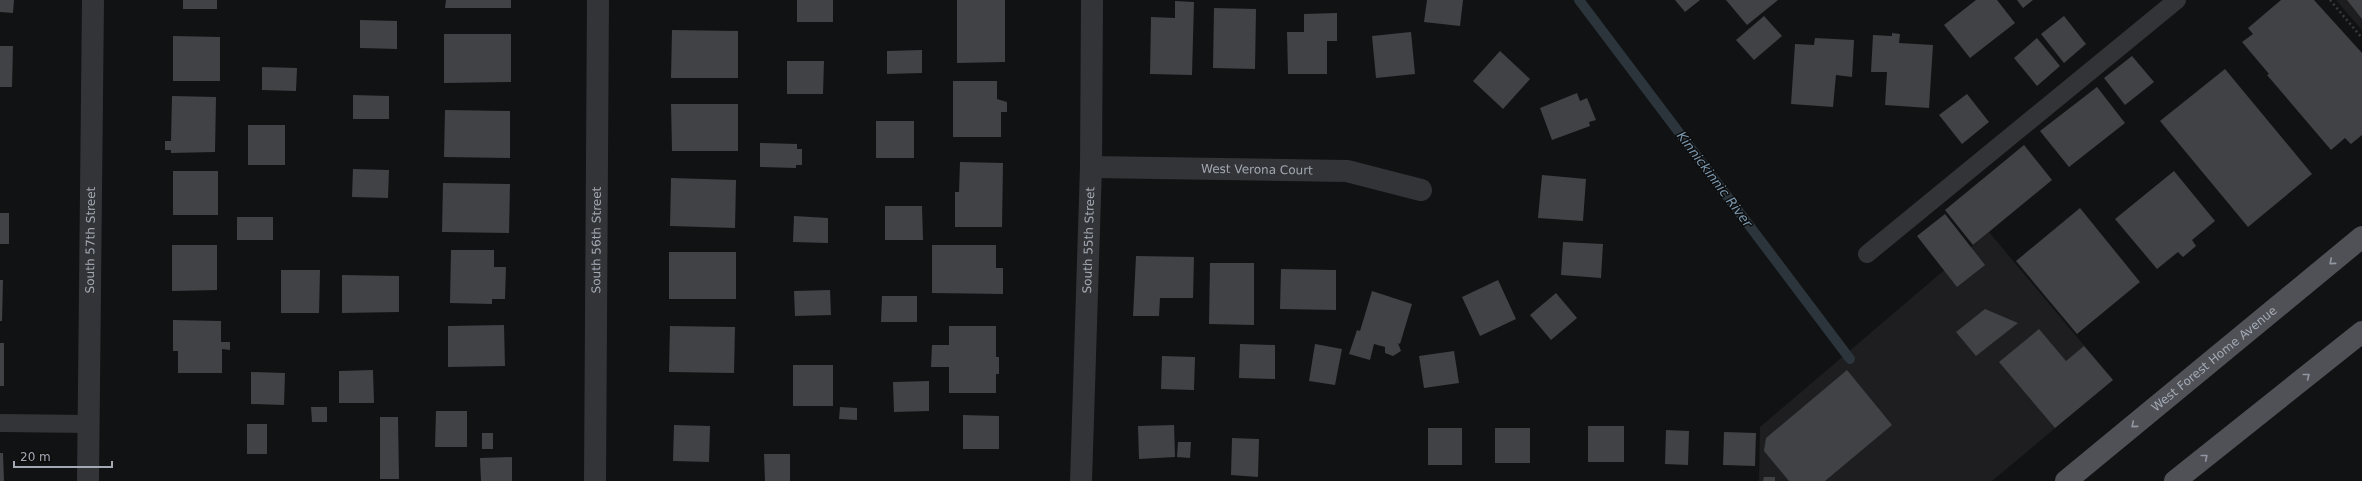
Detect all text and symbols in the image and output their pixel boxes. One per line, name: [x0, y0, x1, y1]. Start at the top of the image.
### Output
water label: Kinnickinnic River: [1674, 129, 1756, 231]
street label: West Verona Court: [1201, 162, 1313, 177]
street label: South 57th Street: [83, 186, 98, 293]
street label: South 56th Street: [589, 186, 604, 293]
street label: South 55th Street: [1080, 186, 1097, 294]
one-way arrow: [2329, 257, 2337, 264]
street label: West Forest Home Avenue: [2149, 303, 2280, 415]
one-way arrow: [2302, 373, 2309, 380]
one-way arrow: [2132, 420, 2139, 427]
scale bar: [14, 443, 112, 469]
text: 20 m: [20, 450, 51, 464]
one-way arrow: [2201, 454, 2208, 461]

